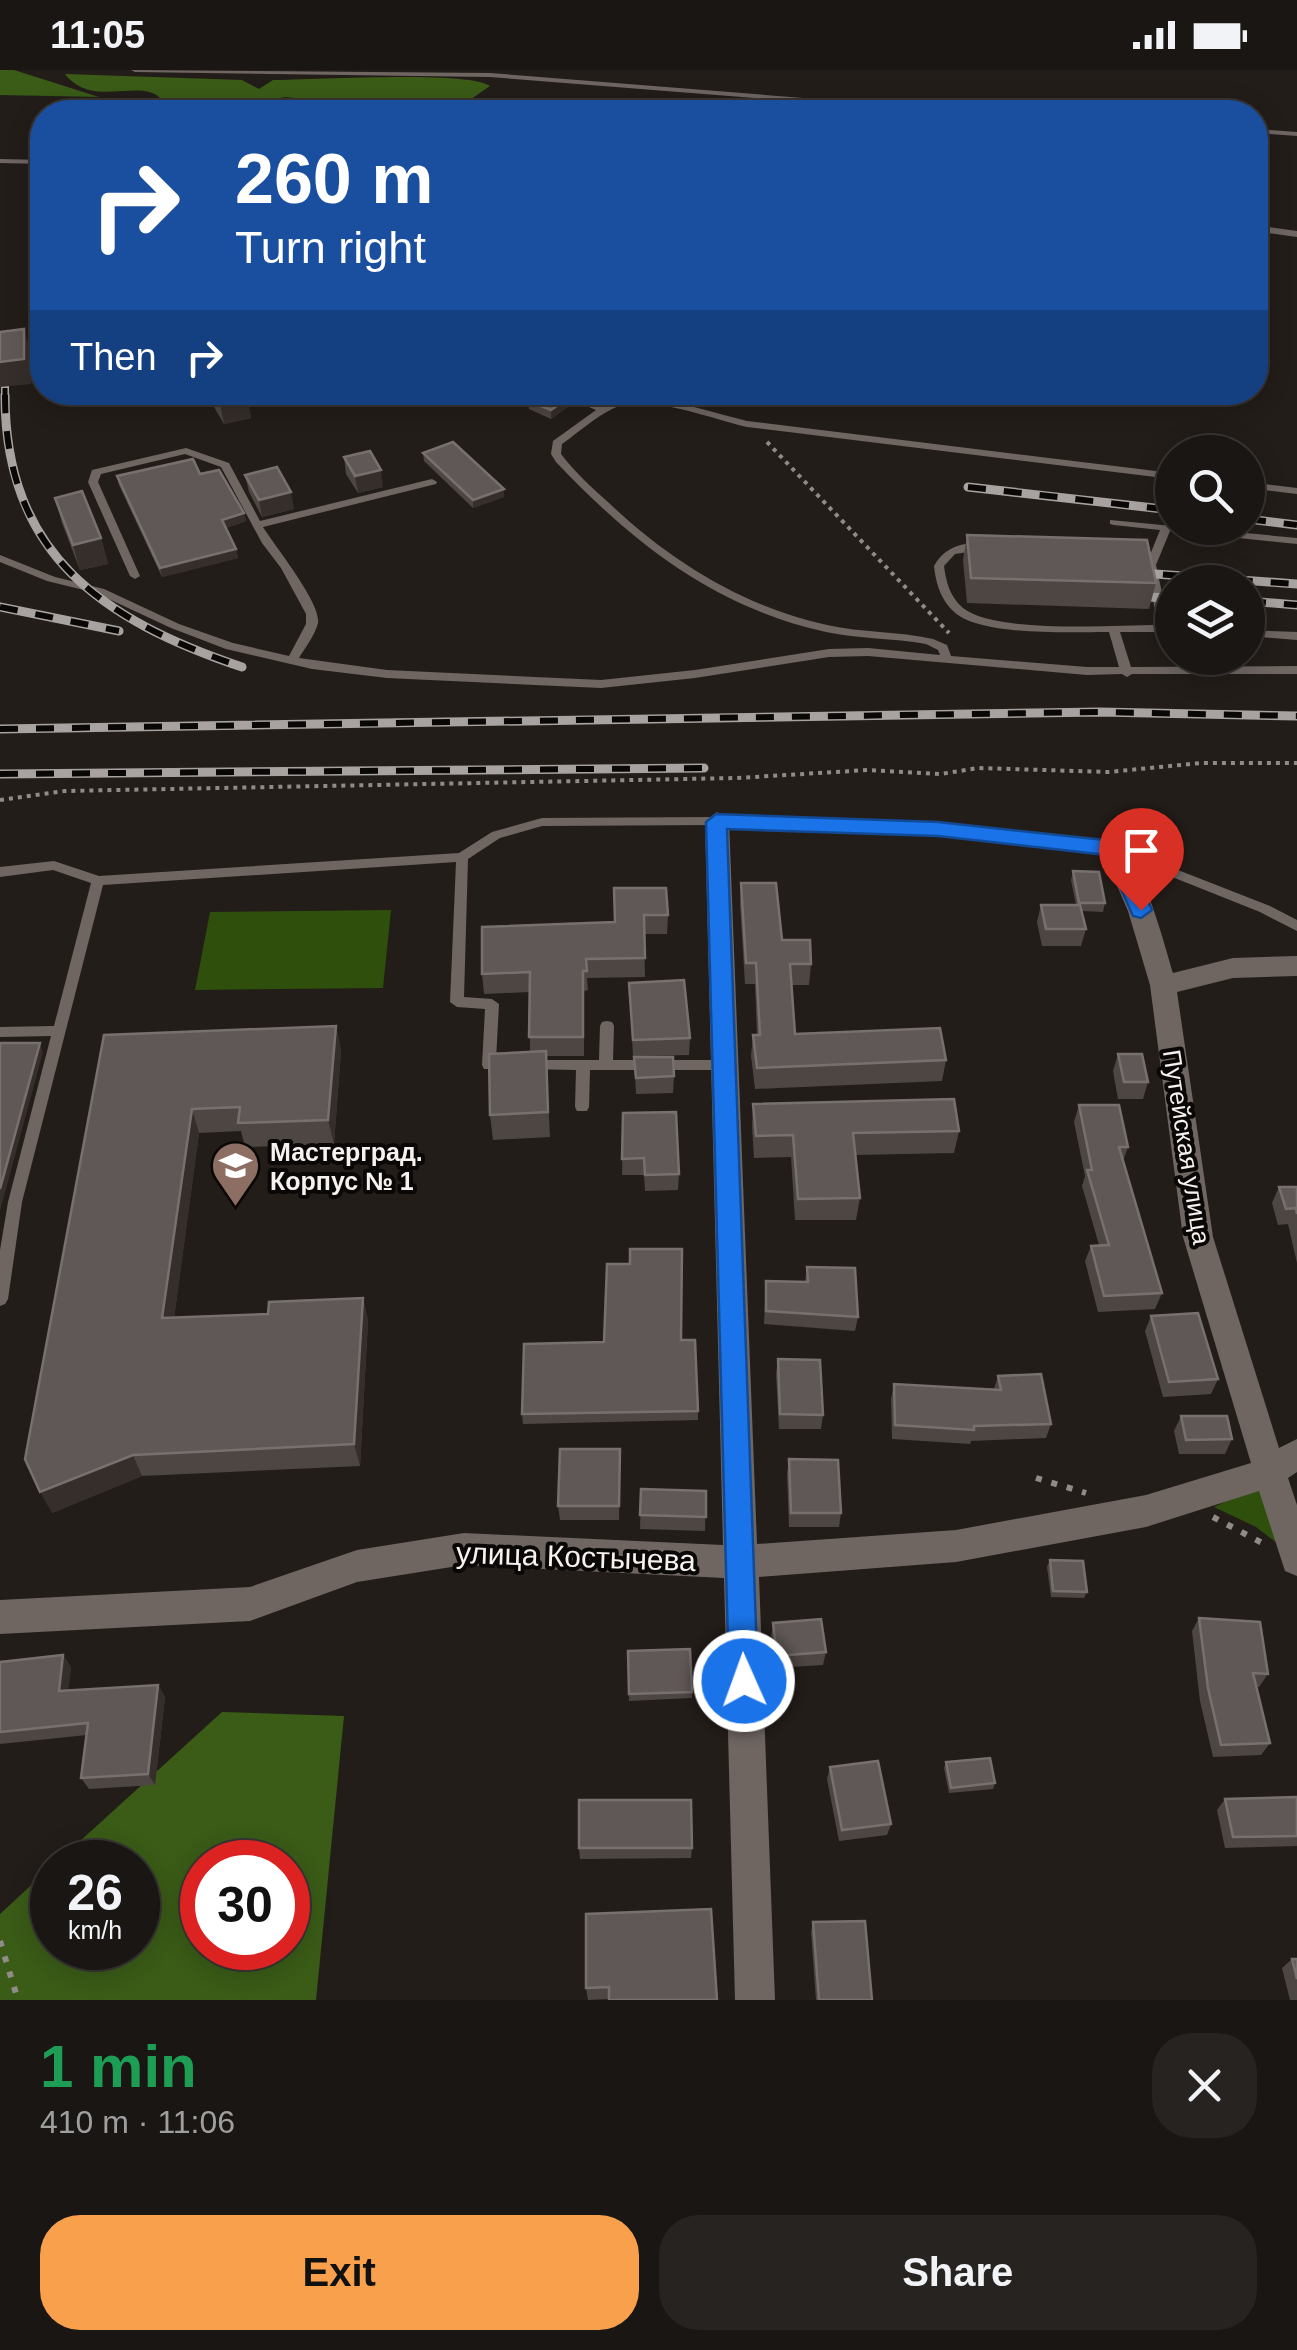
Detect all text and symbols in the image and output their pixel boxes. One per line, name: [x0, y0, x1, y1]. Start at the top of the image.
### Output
text: 11:05: [50, 14, 145, 56]
icon: right: [70, 140, 200, 270]
text: 260 m: [235, 140, 433, 218]
text: Turn right: [235, 222, 426, 273]
icon: right: [177, 330, 232, 385]
text: Then: [70, 336, 157, 378]
map controls: [1155, 435, 1265, 675]
button: search: [1155, 435, 1265, 545]
button: layers: [1155, 565, 1265, 675]
pin: [1099, 808, 1184, 911]
icon: arrive: [1114, 823, 1169, 878]
street label: Путейская улица: [1158, 1048, 1216, 1246]
place label: Мастерград. Корпус № 1: [270, 1138, 423, 1195]
school or university icon: Мастерград. Корпус № 1: [209, 1140, 261, 1208]
street label: улица Костычева: [456, 1536, 697, 1577]
position arrow: [692, 1629, 796, 1733]
speed limit sign: 30: [180, 1840, 310, 1970]
text: 26: [67, 1865, 123, 1921]
text: km/h: [68, 1916, 122, 1944]
text: 1 min: [40, 2033, 197, 2100]
button: close: [1152, 2033, 1257, 2138]
text: 410 m · 11:06: [40, 2104, 235, 2140]
button: Exit: [40, 2215, 639, 2330]
button: Share: [659, 2215, 1257, 2330]

